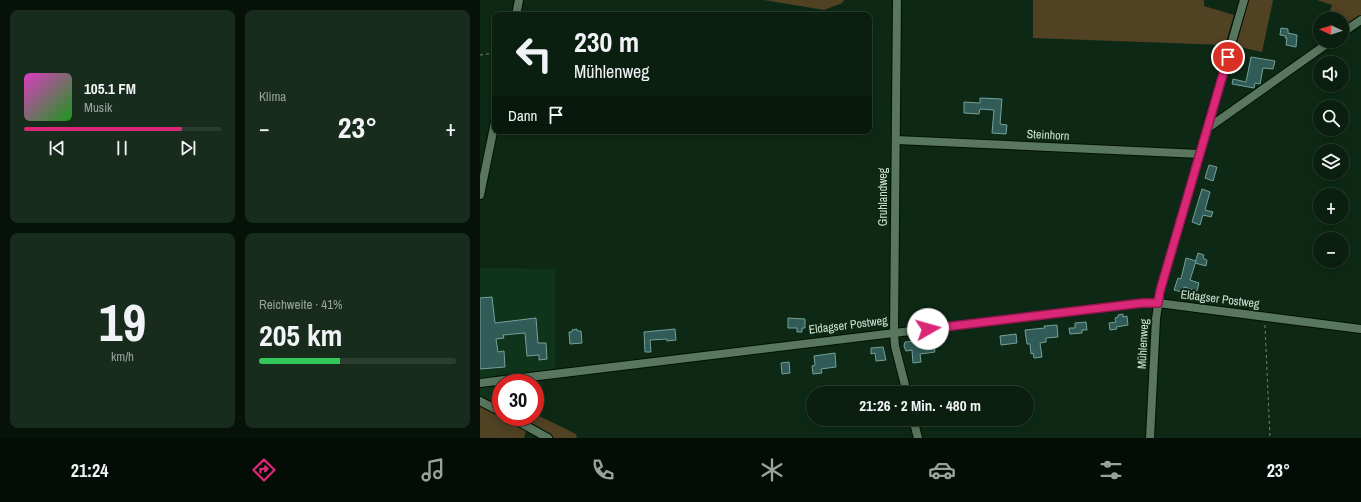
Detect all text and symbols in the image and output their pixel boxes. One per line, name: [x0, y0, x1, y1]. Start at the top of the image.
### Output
north arrow: [1313, 12, 1349, 48]
map controls: [1313, 12, 1349, 268]
text: 230 m: [574, 23, 639, 61]
icon: left: [508, 28, 560, 80]
pin: [1211, 40, 1245, 74]
icon: arrive: [1217, 46, 1239, 68]
button: sound: [1313, 56, 1349, 92]
text: Mühlenweg: [574, 59, 649, 84]
text: 105.1 FM: [84, 78, 136, 99]
text: Klima: [259, 88, 286, 105]
text: Musik: [84, 99, 112, 116]
button: search: [1313, 100, 1349, 136]
icon: arrive: [545, 104, 567, 126]
text: Dann: [508, 105, 537, 126]
text: 23°: [338, 107, 377, 147]
text: −: [259, 113, 270, 143]
text: +: [445, 113, 456, 143]
street label: Steinhorn: [1026, 126, 1070, 144]
icon: previous: [46, 137, 68, 159]
icon: pause: [111, 137, 133, 159]
icon: next: [177, 137, 199, 159]
button: layers: [1313, 144, 1349, 180]
street label: Gruhlandweg: [875, 167, 891, 226]
button: +: [1313, 188, 1349, 224]
button: −: [1313, 232, 1349, 268]
street label: Eldagser Postweg: [1180, 286, 1261, 312]
text: 19: [99, 287, 146, 357]
text: Reichweite · 41%: [259, 296, 343, 313]
position arrow: [907, 308, 949, 350]
street label: Eldagser Postweg: [808, 312, 889, 338]
text: 205 km: [259, 315, 342, 355]
street label: Mühlenweg: [1134, 318, 1152, 370]
text: km/h: [111, 348, 134, 365]
speed limit sign: 30: [492, 374, 544, 426]
text: 21:26 · 2 Min. · 480 m: [859, 395, 981, 416]
icon: directions: [250, 456, 278, 484]
icon: music: [419, 456, 447, 484]
icon: phone: [589, 456, 617, 484]
icon: climate: [758, 456, 786, 484]
icon: car: [928, 456, 956, 484]
icon: filters: [1097, 456, 1125, 484]
text: 21:24: [71, 458, 108, 483]
text: 23°: [1267, 458, 1290, 483]

